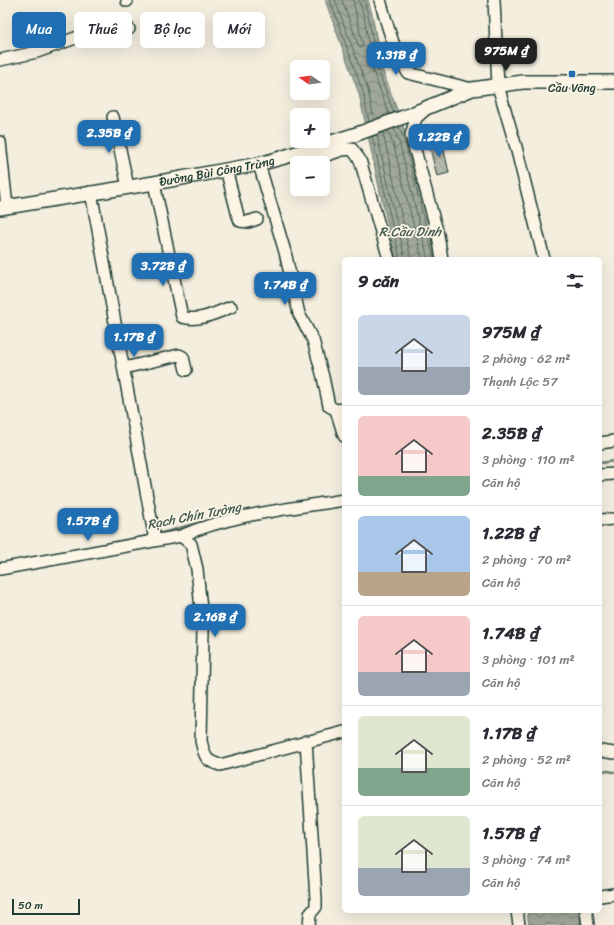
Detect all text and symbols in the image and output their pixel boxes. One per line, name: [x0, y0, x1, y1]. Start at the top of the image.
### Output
chip: Mua: [12, 12, 66, 48]
chip: Thuê: [74, 12, 132, 48]
chip: Bộ lọc: [140, 12, 205, 48]
chip: Mới: [213, 12, 265, 48]
pin: 975M ₫: [473, 38, 539, 72]
text: 975M ₫: [484, 39, 528, 62]
pin: 1.31B ₫: [359, 42, 433, 76]
text: 1.31B ₫: [376, 43, 416, 66]
north arrow: [290, 60, 330, 100]
map controls: [290, 60, 330, 196]
marker: Cầu Võng: [567, 69, 577, 79]
place label: Cầu Võng: [548, 77, 596, 99]
button: +: [290, 108, 330, 148]
pin: 2.35B ₫: [72, 120, 146, 154]
text: 2.35B ₫: [87, 121, 131, 144]
pin: 1.22B ₫: [402, 124, 476, 158]
text: 1.22B ₫: [418, 125, 460, 148]
street label: Đường Bùi Công Trừng: [157, 149, 277, 193]
button: −: [290, 156, 330, 196]
water label: R.Cầu Dinh: [379, 220, 442, 243]
pin: 3.72B ₫: [126, 253, 200, 287]
text: 3.72B ₫: [141, 254, 185, 277]
text: 9 căn: [358, 266, 399, 296]
icon: filters: [564, 270, 586, 292]
pin: 1.74B ₫: [248, 272, 322, 306]
text: 1.74B ₫: [263, 273, 307, 296]
text: 975M ₫: [482, 317, 540, 347]
pin: 1.17B ₫: [97, 324, 171, 358]
text: 1.17B ₫: [114, 325, 154, 348]
icon: home: [390, 331, 438, 379]
text: 2 phòng · 62 m²: [482, 347, 570, 370]
text: Thạnh Lộc 57: [482, 370, 558, 393]
text: 2.35B ₫: [482, 418, 541, 448]
icon: home: [390, 432, 438, 480]
text: 3 phòng · 110 m²: [482, 448, 575, 471]
text: Căn hộ: [482, 471, 520, 494]
water label: Rạch Chín Tường: [145, 495, 244, 536]
pin: 1.57B ₫: [51, 508, 125, 542]
text: 1.57B ₫: [66, 509, 110, 532]
text: 1.22B ₫: [482, 518, 538, 548]
icon: home: [390, 532, 438, 580]
text: 2 phòng · 70 m²: [482, 548, 571, 571]
text: Căn hộ: [482, 571, 520, 594]
pin: 2.16B ₫: [178, 604, 252, 638]
text: 2.16B ₫: [194, 605, 236, 628]
text: 1.74B ₫: [482, 618, 539, 648]
icon: home: [390, 632, 438, 680]
text: 3 phòng · 101 m²: [482, 648, 575, 671]
text: Căn hộ: [482, 671, 520, 694]
text: 1.17B ₫: [482, 718, 536, 748]
icon: home: [390, 732, 438, 780]
text: 2 phòng · 52 m²: [482, 748, 571, 771]
text: Căn hộ: [482, 771, 520, 794]
text: 1.57B ₫: [482, 818, 539, 848]
icon: home: [390, 832, 438, 880]
text: 3 phòng · 74 m²: [482, 848, 571, 871]
text: Căn hộ: [482, 871, 520, 894]
text: 50 m: [18, 896, 43, 915]
scale bar: [12, 897, 80, 916]

